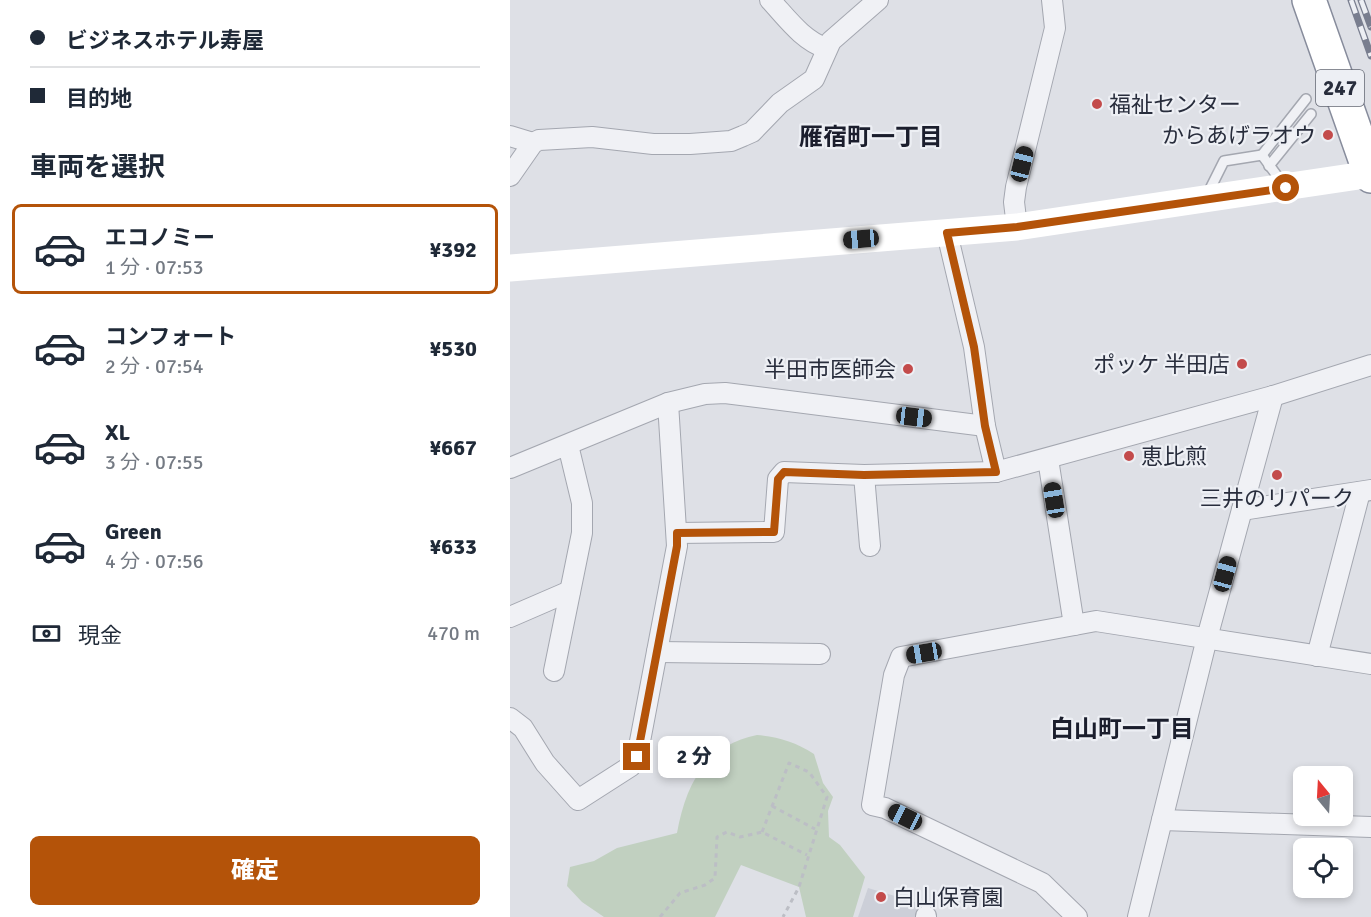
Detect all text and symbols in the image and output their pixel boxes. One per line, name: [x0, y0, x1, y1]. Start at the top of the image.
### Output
text: ビジネスホテル寿屋: [66, 27, 264, 54]
road number: 247: [1316, 70, 1364, 106]
text: 目的地: [66, 85, 132, 112]
place label: 福祉センター: [1109, 91, 1241, 118]
marker: 福祉センター: [1090, 97, 1104, 111]
district label: 雁宿町一丁目: [799, 122, 943, 152]
place label: からあげラオウ: [1162, 122, 1316, 149]
marker: からあげラオウ: [1321, 128, 1335, 142]
car: [1009, 144, 1035, 184]
text: 車両を選択: [30, 151, 165, 184]
route start: [1272, 174, 1299, 201]
icon: car: [33, 222, 87, 276]
text: エコノミー: [105, 224, 215, 251]
car: [842, 228, 880, 250]
text: ¥392: [429, 236, 477, 263]
text: 1 分 · 07:53: [105, 255, 204, 280]
icon: car: [33, 321, 87, 375]
text: コンフォート: [105, 323, 236, 350]
text: ¥530: [429, 335, 477, 362]
place label: ポッケ 半田店: [1093, 351, 1230, 378]
text: 2 分 · 07:54: [105, 354, 204, 379]
place label: 半田市医師会: [764, 356, 896, 383]
marker: ポッケ 半田店: [1235, 357, 1249, 371]
marker: 半田市医師会: [901, 362, 915, 376]
car: [895, 406, 933, 428]
text: XL: [105, 419, 130, 446]
icon: car: [33, 420, 87, 474]
text: ¥667: [429, 434, 477, 461]
place label: 恵比煎: [1141, 443, 1207, 470]
marker: 恵比煎: [1122, 449, 1136, 463]
text: 3 分 · 07:55: [105, 450, 204, 475]
marker: 三井のリパーク: [1270, 468, 1284, 482]
car: [1042, 481, 1066, 519]
place label: 三井のリパーク: [1200, 485, 1354, 512]
text: Green: [105, 518, 162, 545]
icon: car: [33, 519, 87, 573]
text: ¥633: [429, 533, 477, 560]
text: 4 分 · 07:56: [105, 549, 204, 574]
car: [1212, 554, 1238, 594]
icon: cash: [30, 617, 63, 650]
text: 470 m: [427, 621, 480, 646]
text: 現金: [78, 622, 122, 649]
car: [905, 641, 943, 665]
district label: 白山町一丁目: [1050, 714, 1194, 744]
callout: 2 分: [658, 736, 730, 778]
route end: [623, 743, 650, 770]
text: 2 分: [676, 744, 712, 769]
north arrow: [1293, 766, 1353, 826]
map controls: [1293, 766, 1353, 898]
car: [885, 801, 925, 833]
button: 確定: [30, 836, 480, 905]
button: locate: [1293, 838, 1353, 898]
place label: 白山保育園: [893, 884, 1003, 911]
marker: 白山保育園: [874, 890, 888, 904]

